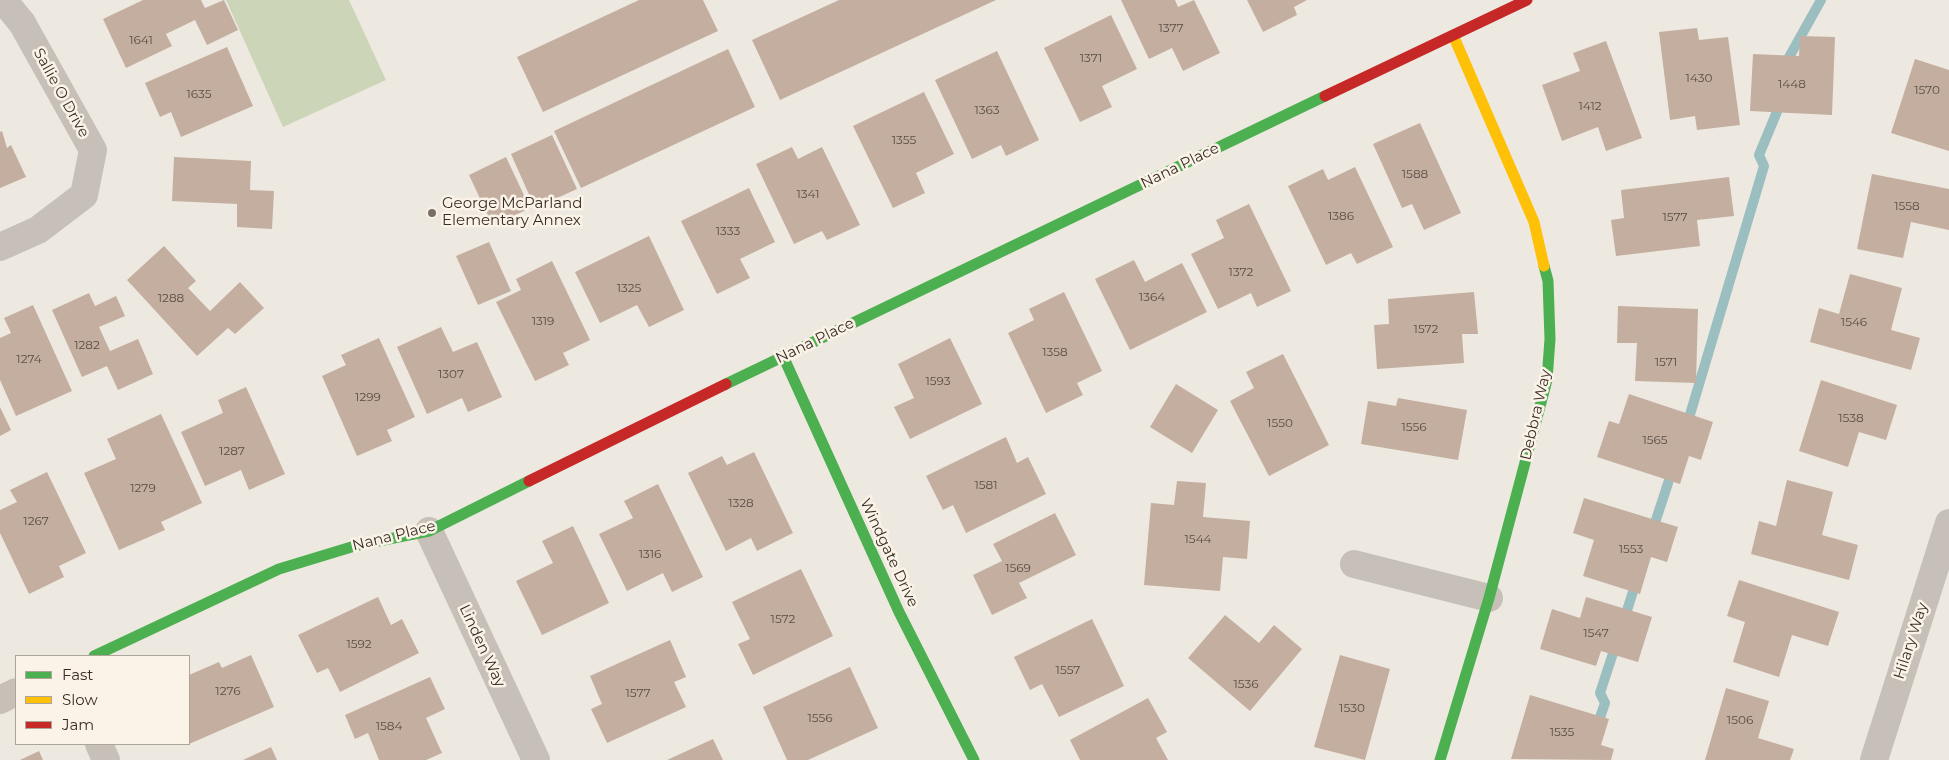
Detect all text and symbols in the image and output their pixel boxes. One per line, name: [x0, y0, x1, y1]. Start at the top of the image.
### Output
house number: 1377: [1158, 21, 1184, 35]
house number: 1641: [129, 33, 153, 47]
street label: Sallie O Drive: [29, 45, 93, 141]
house number: 1371: [1080, 51, 1102, 65]
house number: 1430: [1686, 71, 1712, 85]
house number: 1448: [1778, 77, 1806, 91]
house number: 1570: [1914, 83, 1940, 97]
house number: 1635: [186, 87, 212, 101]
house number: 1412: [1578, 99, 1602, 113]
house number: 1363: [974, 103, 1000, 117]
house number: 1355: [892, 133, 916, 147]
street label: Nana Place: [1138, 139, 1222, 193]
house number: 1588: [1402, 167, 1428, 181]
house number: 1341: [796, 187, 820, 201]
place label: George McParland Elementary Annex: [442, 195, 582, 230]
house number: 1558: [1894, 199, 1920, 213]
marker: George McParland Elementary Annex: [426, 207, 438, 219]
house number: 1386: [1328, 209, 1354, 223]
house number: 1577: [1662, 210, 1688, 224]
house number: 1333: [716, 224, 740, 238]
house number: 1372: [1229, 265, 1253, 279]
house number: 1325: [617, 281, 641, 295]
house number: 1364: [1139, 290, 1165, 304]
house number: 1288: [158, 291, 184, 305]
house number: 1319: [532, 314, 554, 328]
street label: Nana Place: [773, 314, 857, 368]
house number: 1546: [1841, 315, 1867, 329]
house number: 1572: [1414, 322, 1438, 336]
house number: 1282: [74, 338, 100, 352]
house number: 1358: [1042, 345, 1068, 359]
house number: 1274: [16, 352, 42, 366]
house number: 1571: [1655, 355, 1677, 369]
house number: 1307: [438, 367, 464, 381]
street label: Debbra Way: [1517, 368, 1555, 462]
house number: 1593: [925, 374, 951, 388]
house number: 1299: [355, 390, 381, 404]
house number: 1538: [1838, 411, 1864, 425]
house number: 1550: [1267, 416, 1293, 430]
house number: 1556: [1401, 420, 1427, 434]
house number: 1565: [1642, 433, 1668, 447]
house number: 1287: [219, 444, 245, 458]
house number: 1581: [974, 478, 998, 492]
house number: 1279: [130, 481, 156, 495]
house number: 1328: [728, 496, 754, 510]
street label: Windgate Drive: [856, 496, 922, 610]
house number: 1267: [23, 514, 49, 528]
street label: Nana Place: [351, 517, 437, 555]
house number: 1544: [1185, 532, 1211, 546]
house number: 1553: [1619, 542, 1643, 556]
house number: 1316: [639, 547, 661, 561]
house number: 1569: [1005, 561, 1031, 575]
street label: Hilary Way: [1890, 600, 1932, 682]
street label: Linden Way: [455, 602, 509, 690]
house number: 1572: [771, 612, 795, 626]
house number: 1547: [1583, 626, 1609, 640]
house number: 1592: [346, 637, 372, 651]
legend: [15, 655, 190, 745]
house number: 1557: [1056, 663, 1080, 677]
text: Fast: [62, 665, 93, 684]
house number: 1536: [1233, 677, 1259, 691]
house number: 1276: [215, 684, 241, 698]
house number: 1577: [625, 686, 651, 700]
text: Slow: [62, 690, 98, 709]
house number: 1530: [1339, 701, 1365, 715]
house number: 1556: [807, 711, 833, 725]
house number: 1506: [1727, 713, 1753, 727]
text: Jam: [62, 715, 94, 734]
house number: 1584: [376, 719, 402, 733]
house number: 1535: [1550, 725, 1574, 739]

